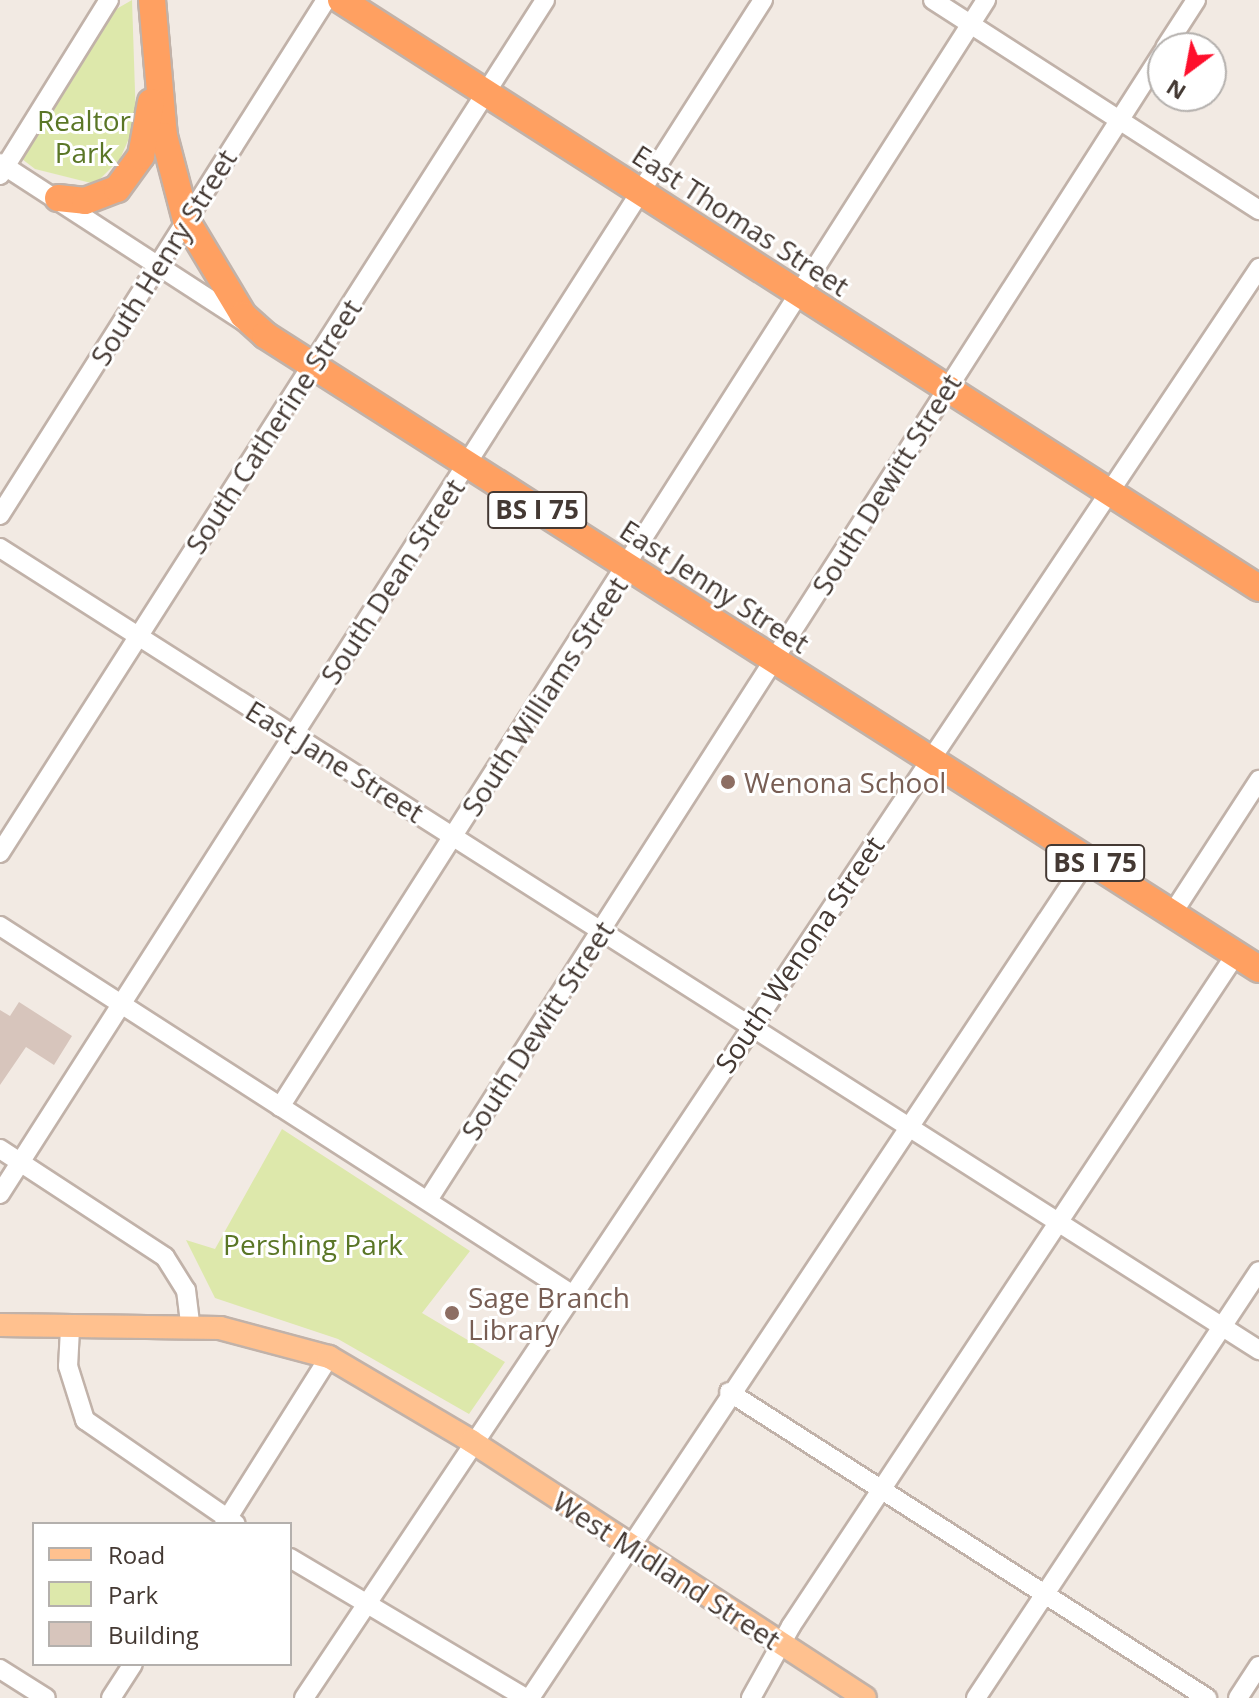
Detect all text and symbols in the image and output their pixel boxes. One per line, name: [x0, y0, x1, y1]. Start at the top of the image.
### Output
north arrow: [1147, 32, 1227, 112]
text: N: [1160, 73, 1191, 108]
park label: Realtor Park: [37, 103, 131, 169]
street label: East Thomas Street: [626, 137, 856, 303]
street label: South Henry Street: [83, 143, 243, 371]
street label: South Catherine Street: [178, 292, 368, 560]
street label: South Dewitt Street: [804, 367, 968, 601]
street label: South Dean Street: [313, 472, 471, 690]
road number: BS I 75: [487, 488, 587, 532]
street label: East Jenny Street: [614, 512, 816, 660]
street label: South Williams Street: [454, 570, 634, 822]
street label: East Jane Street: [240, 693, 430, 829]
place label: Wenona School: [744, 765, 946, 799]
marker: Wenona School: [719, 773, 737, 791]
street label: South Wenona Street: [707, 830, 891, 1078]
road number: BS I 75: [1045, 841, 1145, 885]
street label: South Dewitt Street: [454, 914, 620, 1146]
park label: Pershing Park: [223, 1227, 403, 1261]
place label: Sage Branch Library: [468, 1280, 630, 1346]
marker: Sage Branch Library: [443, 1304, 461, 1322]
street label: West Midland Street: [547, 1484, 787, 1656]
legend: [32, 1522, 292, 1666]
text: Road: [108, 1538, 165, 1571]
text: Park: [108, 1578, 158, 1611]
text: Building: [108, 1618, 199, 1651]

